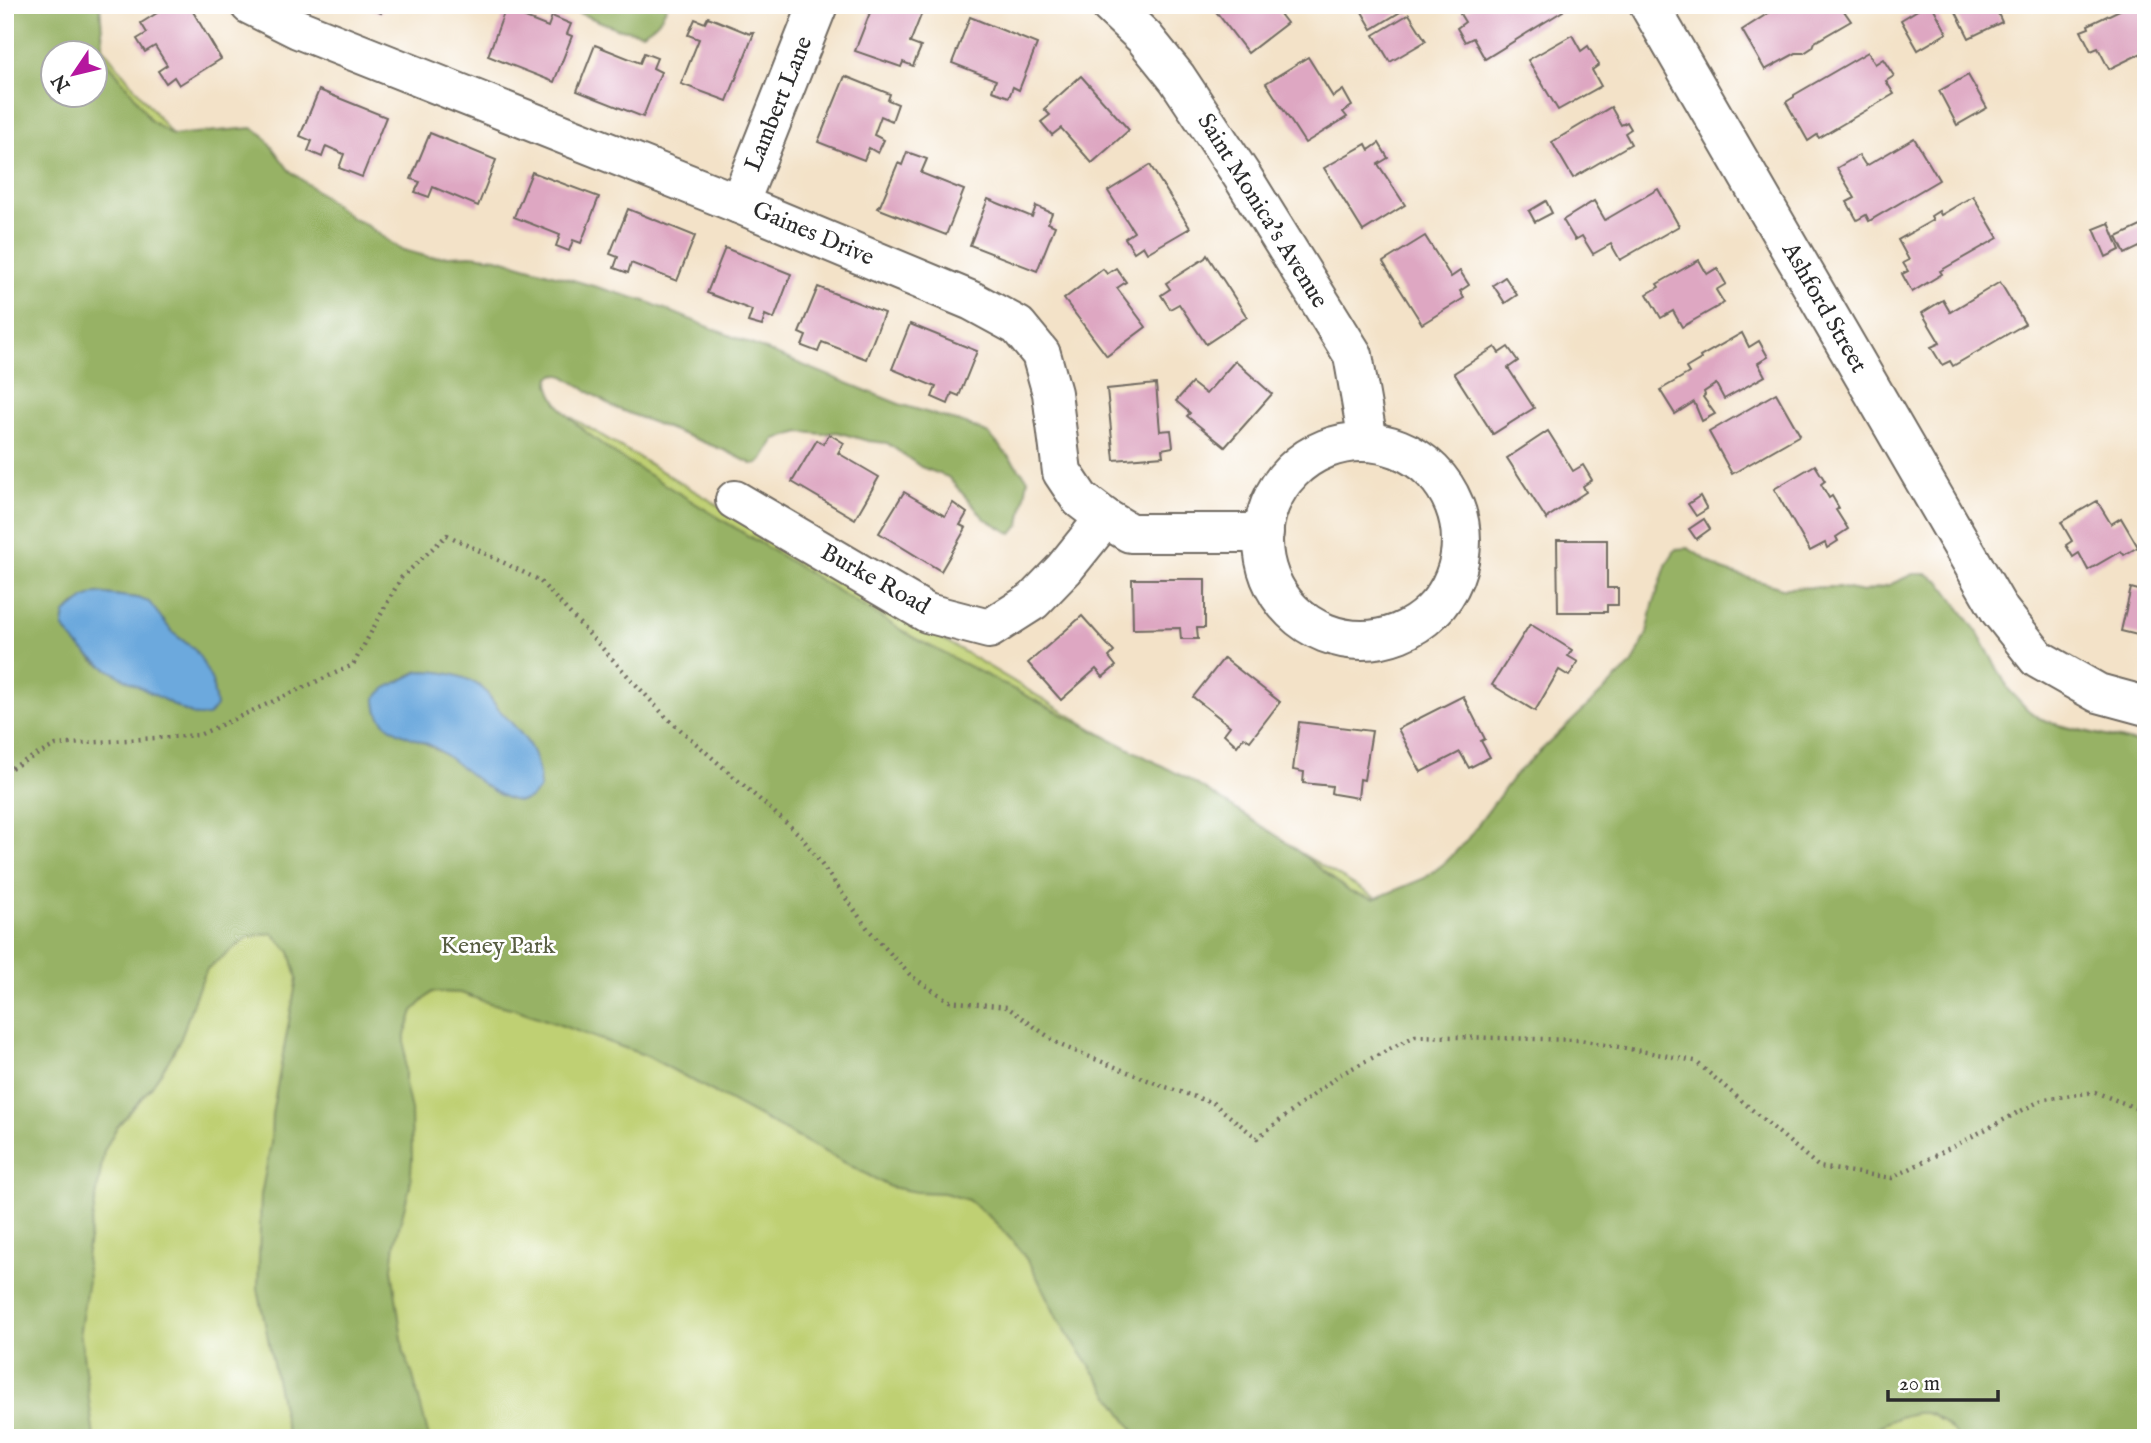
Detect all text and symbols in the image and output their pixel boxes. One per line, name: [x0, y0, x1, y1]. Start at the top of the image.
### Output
street label: Lambert Lane: [738, 32, 820, 176]
north arrow: [38, 38, 108, 108]
text: N: [47, 69, 77, 97]
street label: Saint Monica's Avenue: [1190, 108, 1334, 314]
street label: Gaines Drive: [747, 194, 879, 274]
street label: Ashford Street: [1774, 236, 1874, 379]
street label: Burke Road: [815, 537, 935, 623]
park label: Keney Park: [441, 931, 556, 962]
scale bar: [1888, 1359, 1999, 1403]
text: 20 m: [1899, 1371, 1940, 1398]

